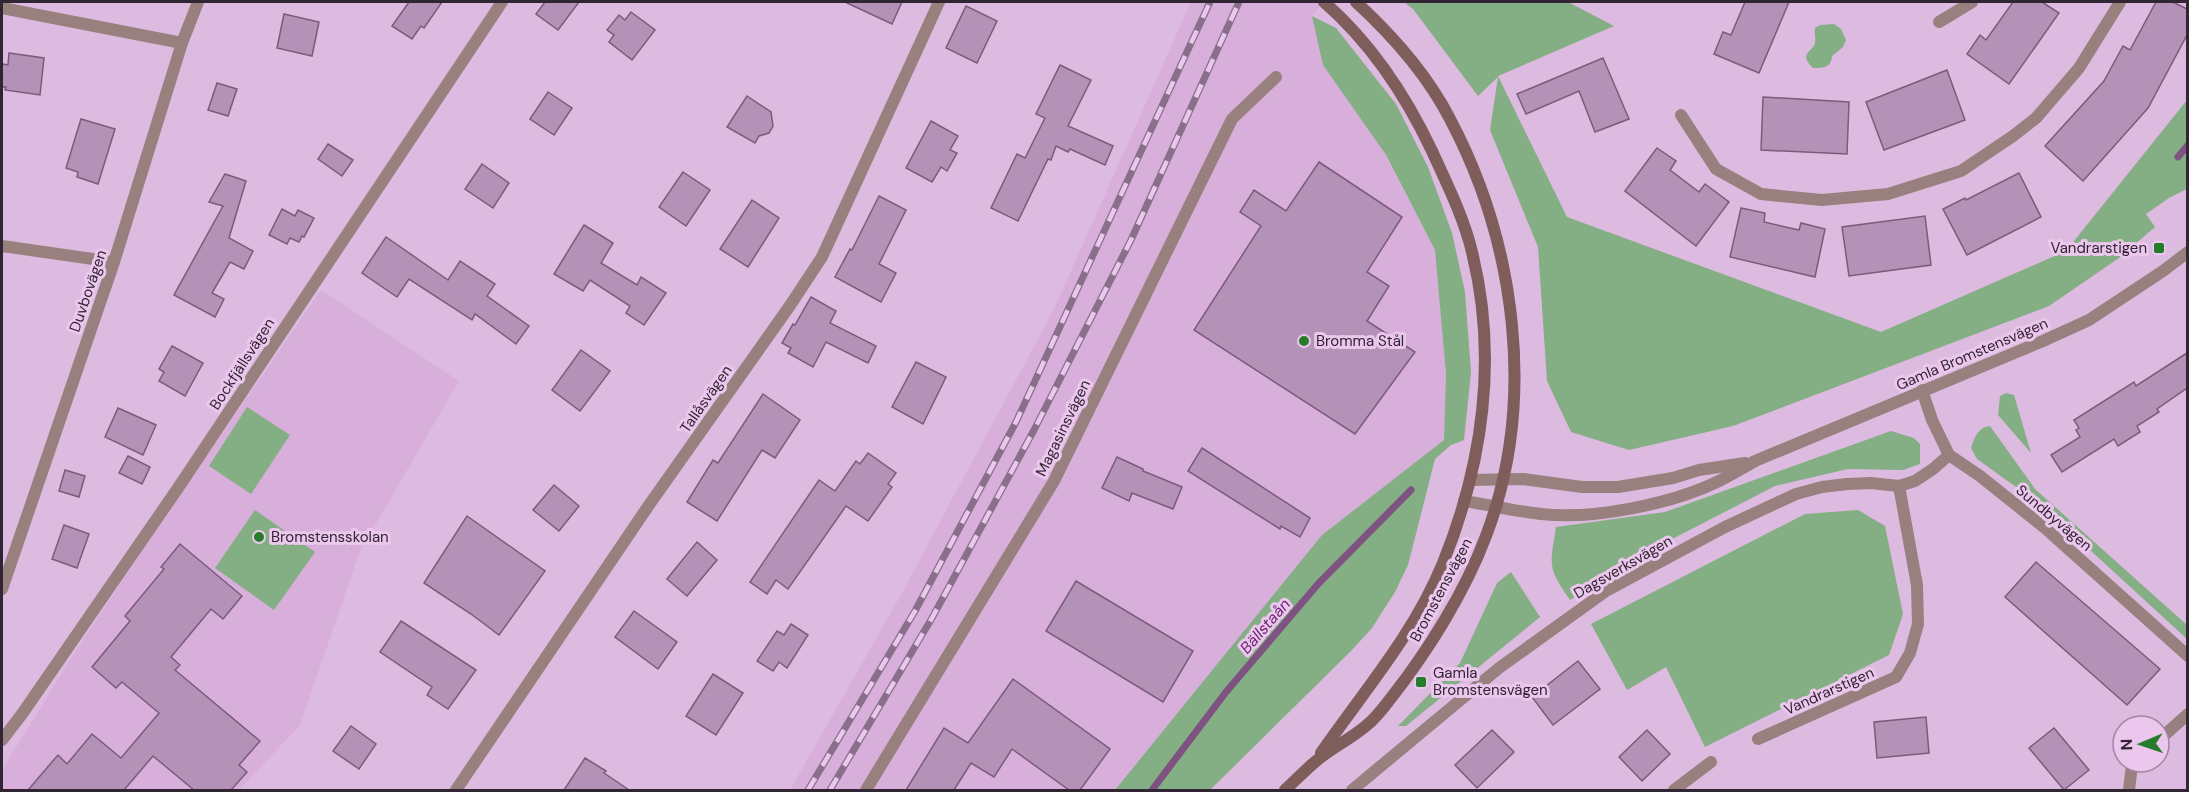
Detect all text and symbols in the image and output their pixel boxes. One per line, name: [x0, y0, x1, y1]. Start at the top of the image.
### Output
place label: Vandrarstigen: [2050, 238, 2147, 258]
marker: Vandrarstigen: [2152, 241, 2166, 255]
street label: Duvbovägen: [65, 247, 111, 335]
street label: Gamla Bromstensvägen: [1893, 313, 2051, 395]
street label: Bockfjällsvägen: [205, 314, 279, 414]
place label: Bromma Stål: [1316, 331, 1404, 351]
marker: Bromma Stål: [1297, 334, 1311, 348]
street label: Tallåsvägen: [675, 361, 737, 437]
street label: Magasinsvägen: [1031, 376, 1095, 480]
street label: Sundbyvägen: [2012, 480, 2096, 556]
place label: Bromstensskolan: [271, 527, 389, 547]
marker: Bromstensskolan: [252, 530, 266, 544]
street label: Dagsverksvägen: [1570, 531, 1676, 603]
street label: Bromstensvägen: [1405, 535, 1477, 645]
water label: Bällstaån: [1235, 594, 1295, 658]
street label: Vandrarstigen: [1781, 662, 1877, 720]
place label: Gamla Bromstensvägen: [1433, 663, 1548, 700]
marker: Gamla Bromstensvägen: [1414, 675, 1428, 689]
north arrow: [2111, 714, 2171, 774]
text: N: [2116, 738, 2137, 751]

